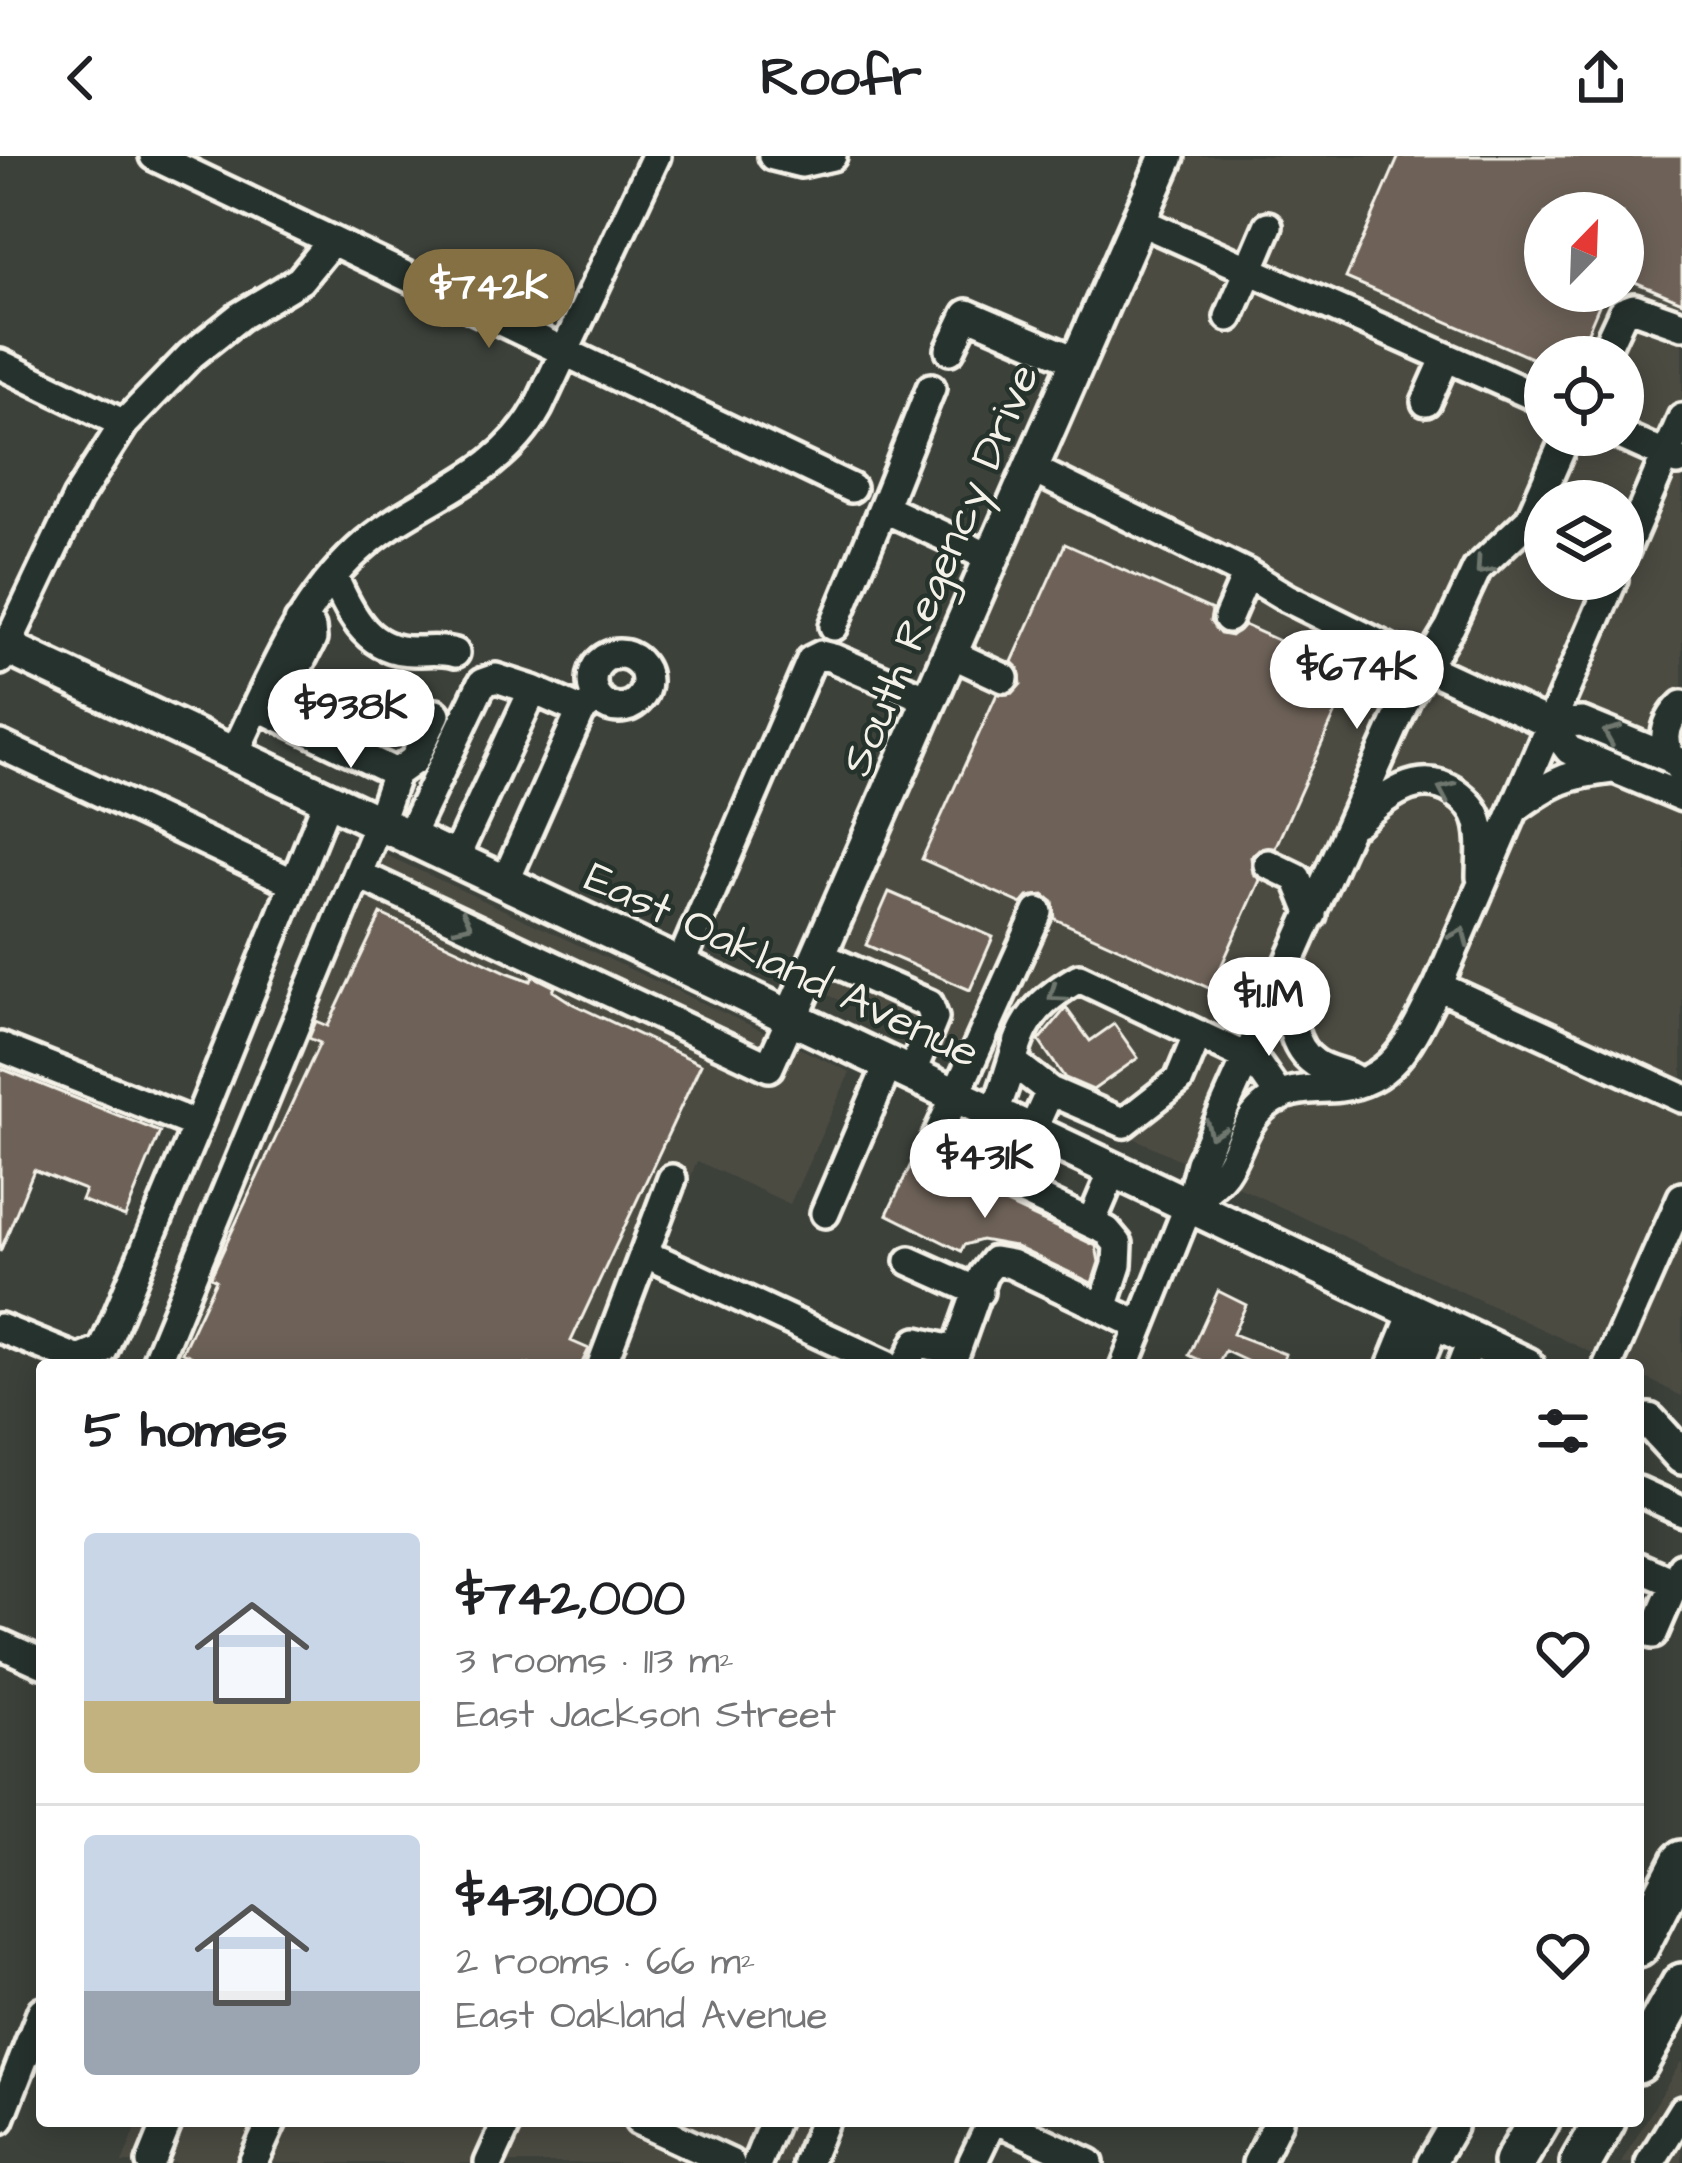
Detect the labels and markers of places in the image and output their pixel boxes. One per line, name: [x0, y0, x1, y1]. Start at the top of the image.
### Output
pin: $742K: [405, 249, 573, 351]
pin: $674K: [1273, 630, 1441, 732]
pin: $938K: [267, 669, 435, 771]
pin: $1.1M: [1185, 957, 1353, 1059]
pin: $431K: [901, 1119, 1069, 1221]

